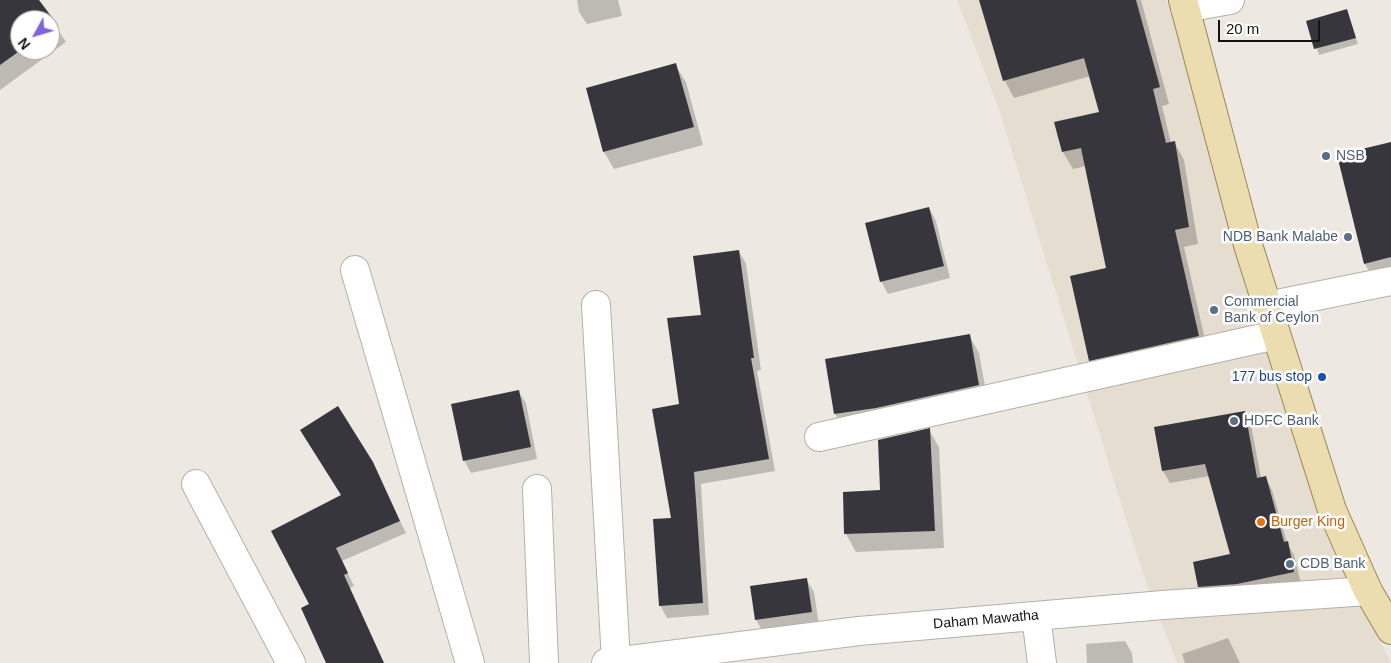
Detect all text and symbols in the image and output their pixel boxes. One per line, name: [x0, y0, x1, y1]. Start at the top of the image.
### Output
north arrow: [10, 10, 60, 60]
scale bar: [1221, 10, 1324, 42]
text: 20 m: [1226, 20, 1259, 37]
text: N: [15, 35, 34, 53]
place label: NSB: [1336, 148, 1365, 164]
marker: NSB: [1320, 150, 1332, 162]
place label: NDB Bank Malabe: [1223, 229, 1338, 245]
marker: NDB Bank Malabe: [1342, 231, 1354, 243]
place label: Commercial Bank of Ceylon: [1224, 294, 1319, 326]
marker: Commercial Bank of Ceylon: [1208, 304, 1220, 316]
place label: 177 bus stop: [1232, 369, 1312, 385]
marker: 177 bus stop: [1316, 371, 1328, 383]
place label: HDFC Bank: [1244, 413, 1319, 429]
marker: HDFC Bank: [1228, 415, 1240, 427]
place label: Burger King: [1271, 514, 1345, 530]
marker: Burger King: [1255, 516, 1267, 528]
place label: CDB Bank: [1300, 556, 1365, 572]
marker: CDB Bank: [1284, 558, 1296, 570]
street label: Daham Mawatha: [933, 607, 1039, 633]

